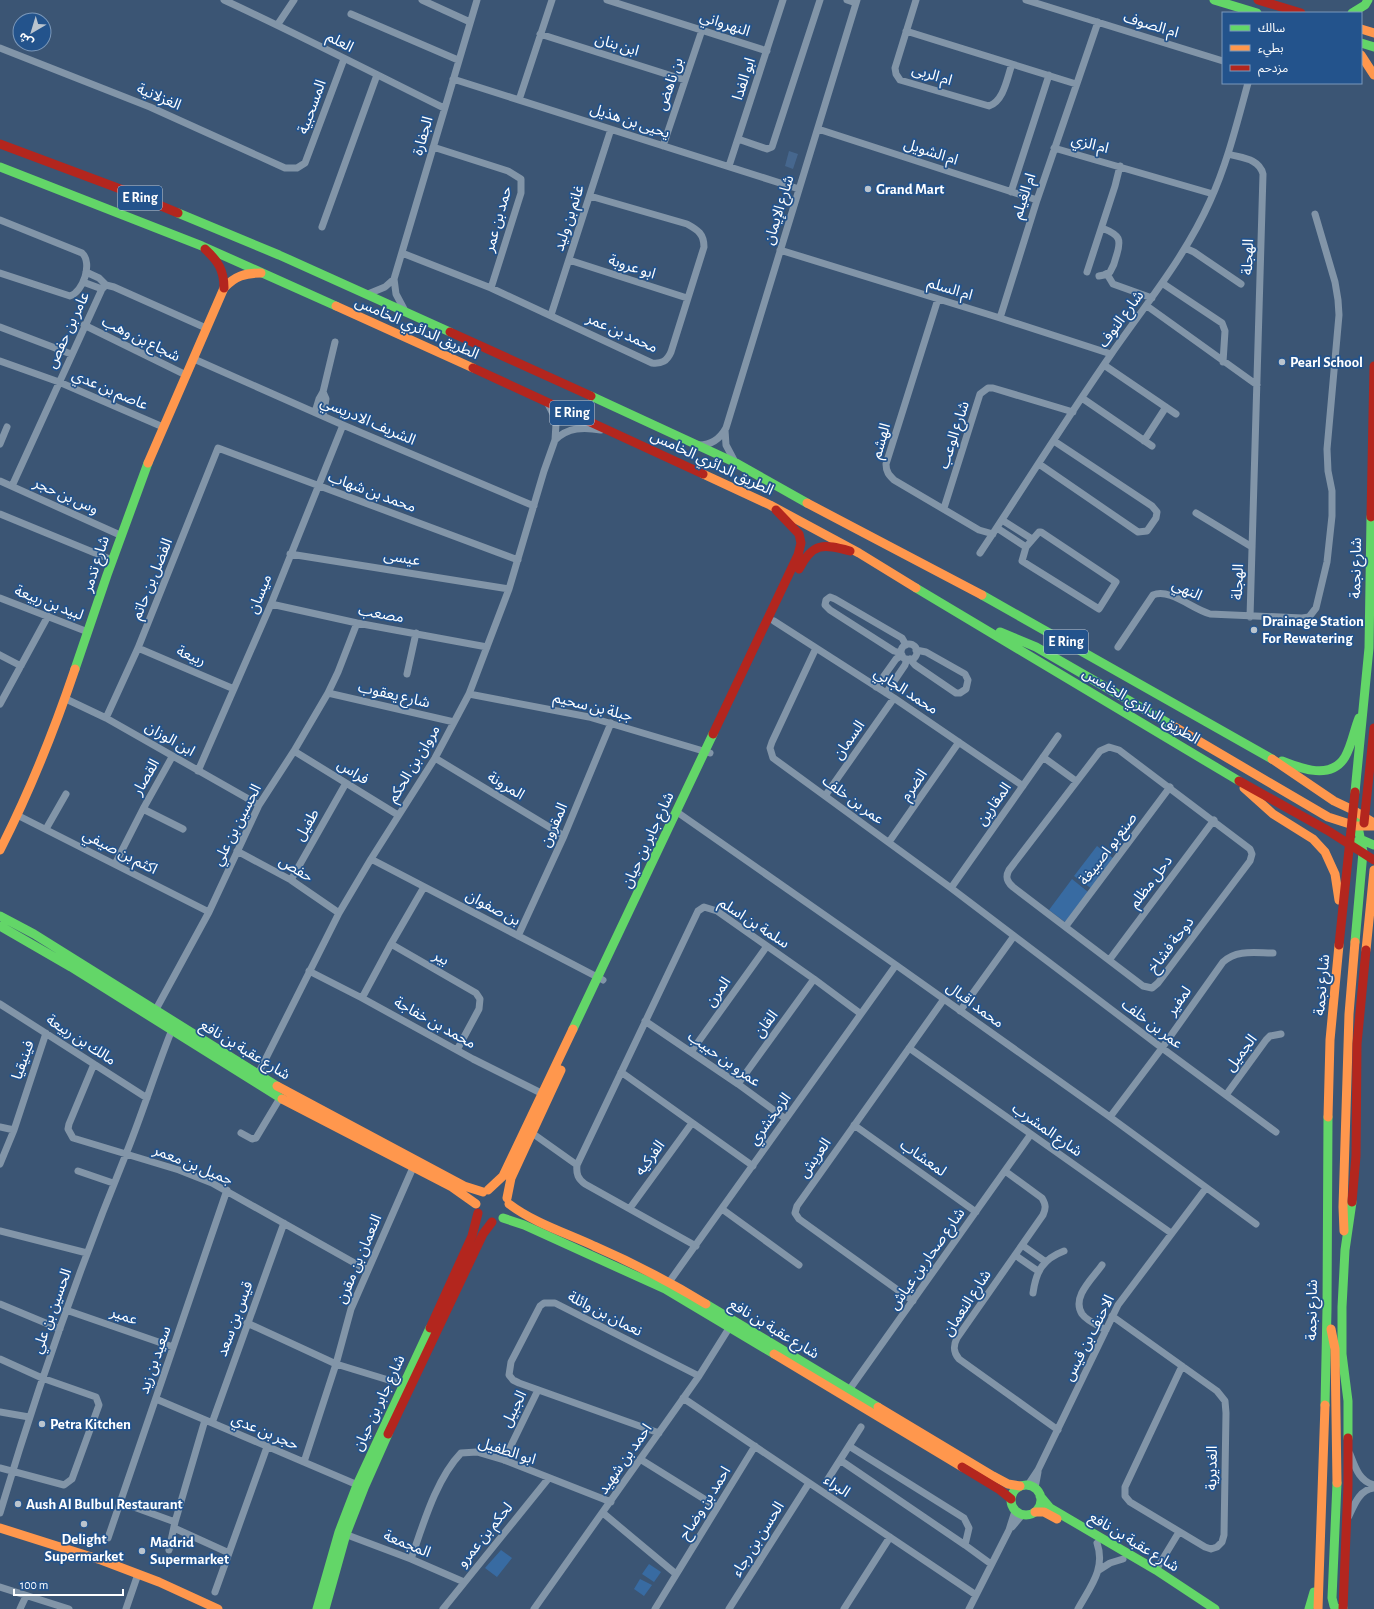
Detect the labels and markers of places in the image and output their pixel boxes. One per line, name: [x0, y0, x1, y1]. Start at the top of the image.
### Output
place label: Grand Mart: [876, 182, 944, 197]
marker: Grand Mart: [863, 184, 873, 194]
place label: Pearl School: [1290, 355, 1363, 370]
marker: Pearl School: [1277, 357, 1287, 367]
place label: Drainage Station For Rewatering: [1262, 614, 1364, 646]
marker: Drainage Station For Rewatering: [1249, 625, 1259, 635]
place label: Petra Kitchen: [50, 1417, 131, 1432]
marker: Petra Kitchen: [37, 1419, 47, 1429]
place label: Aush Al Bulbul Restaurant: [26, 1497, 183, 1512]
marker: Aush Al Bulbul Restaurant: [13, 1499, 23, 1509]
marker: Delight Supermarket: [79, 1519, 89, 1529]
place label: Delight Supermarket: [44, 1532, 124, 1564]
place label: Madrid Supermarket: [150, 1535, 229, 1567]
marker: Madrid Supermarket: [137, 1546, 147, 1556]

